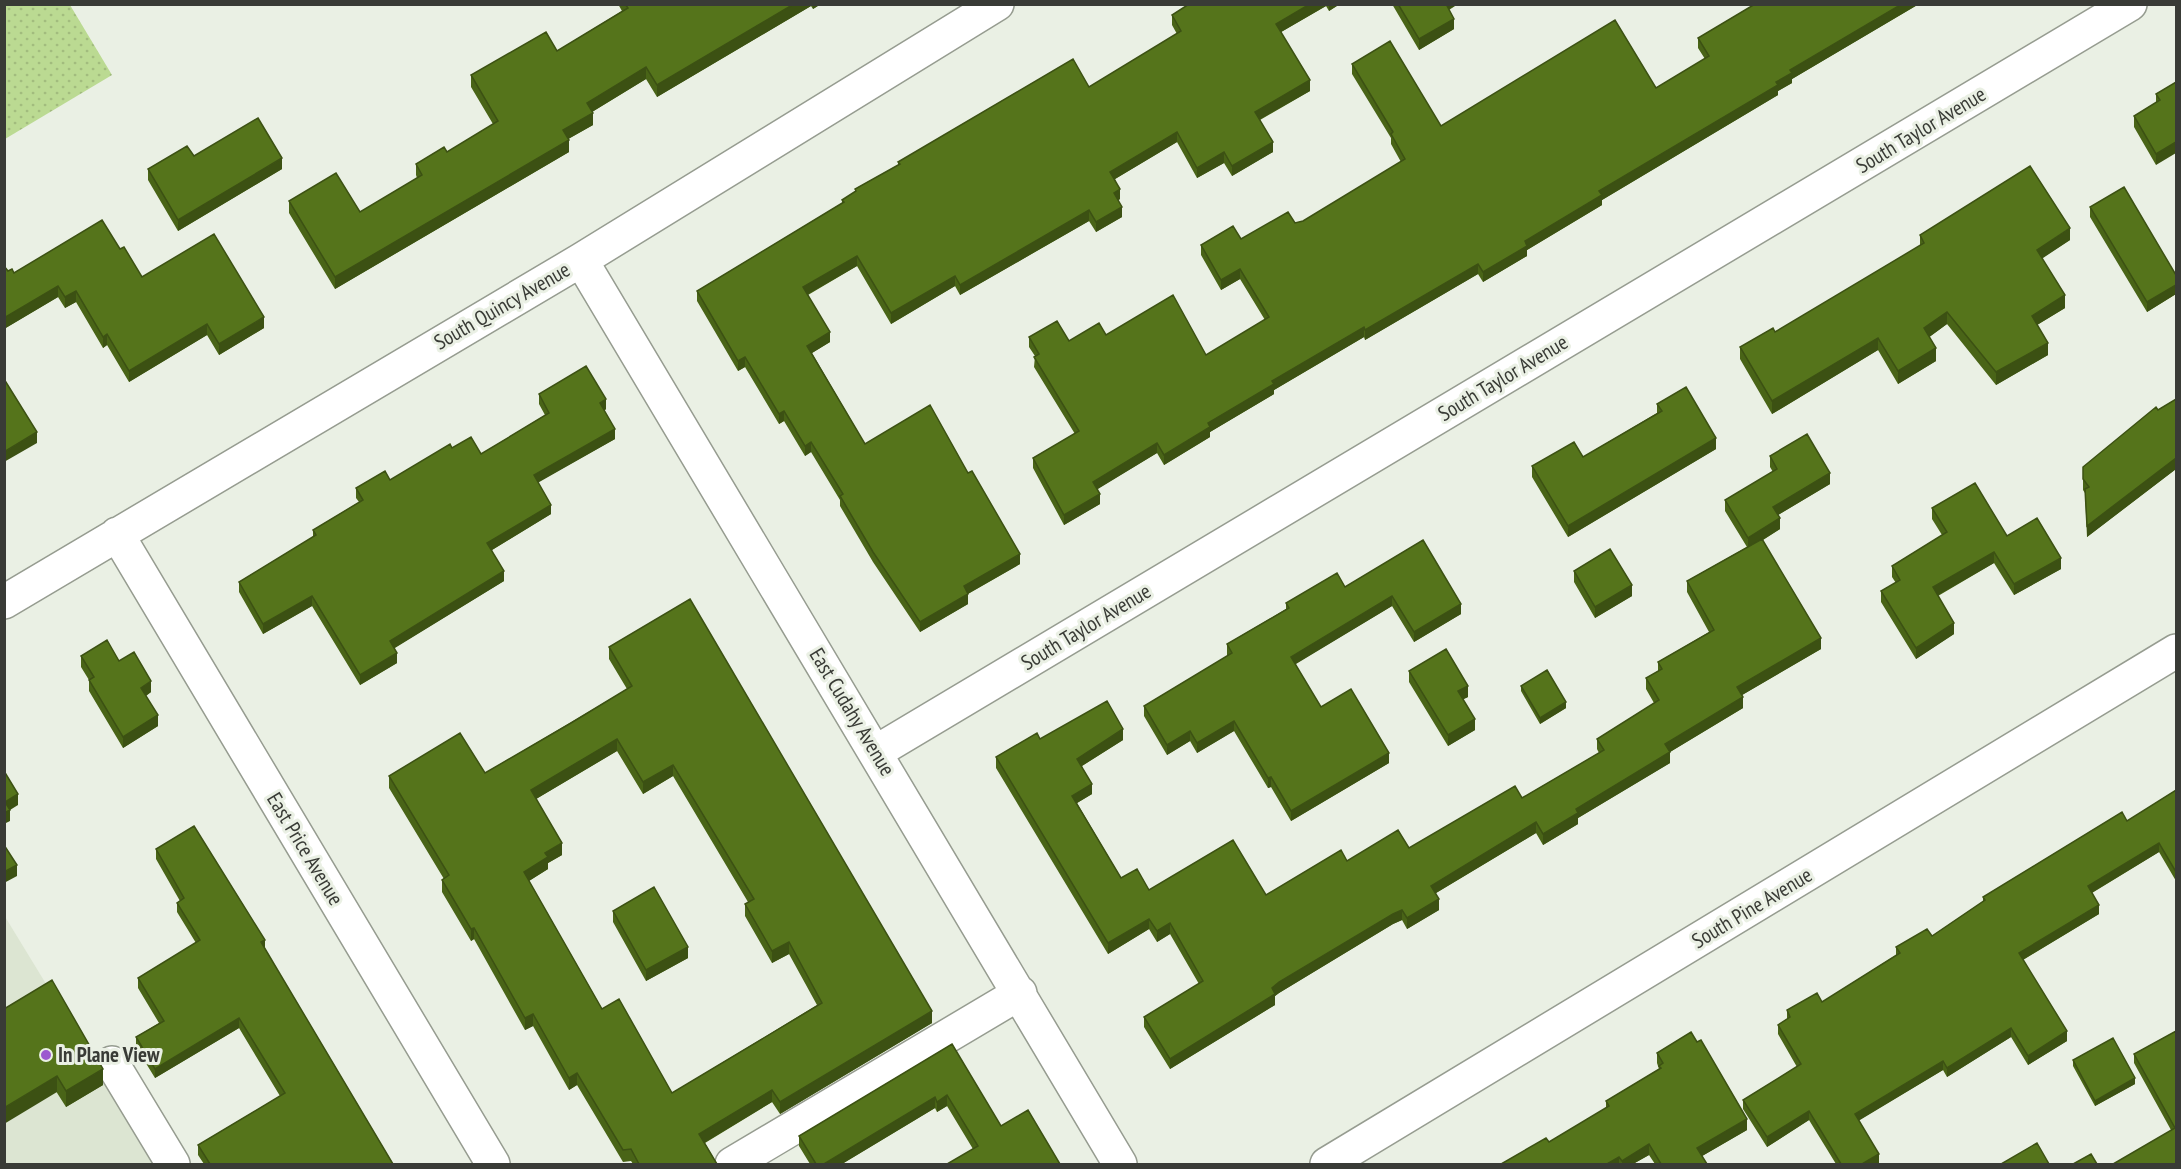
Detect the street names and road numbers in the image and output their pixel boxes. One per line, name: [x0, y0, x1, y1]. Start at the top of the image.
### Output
street label: South Taylor Avenue: [1851, 80, 1991, 179]
street label: South Quincy Avenue: [429, 256, 575, 355]
street label: South Taylor Avenue: [1433, 328, 1573, 427]
street label: South Taylor Avenue: [1016, 577, 1156, 676]
street label: East Cudahy Avenue: [804, 643, 901, 781]
street label: East Price Avenue: [261, 787, 350, 910]
street label: South Pine Avenue: [1687, 861, 1817, 954]

